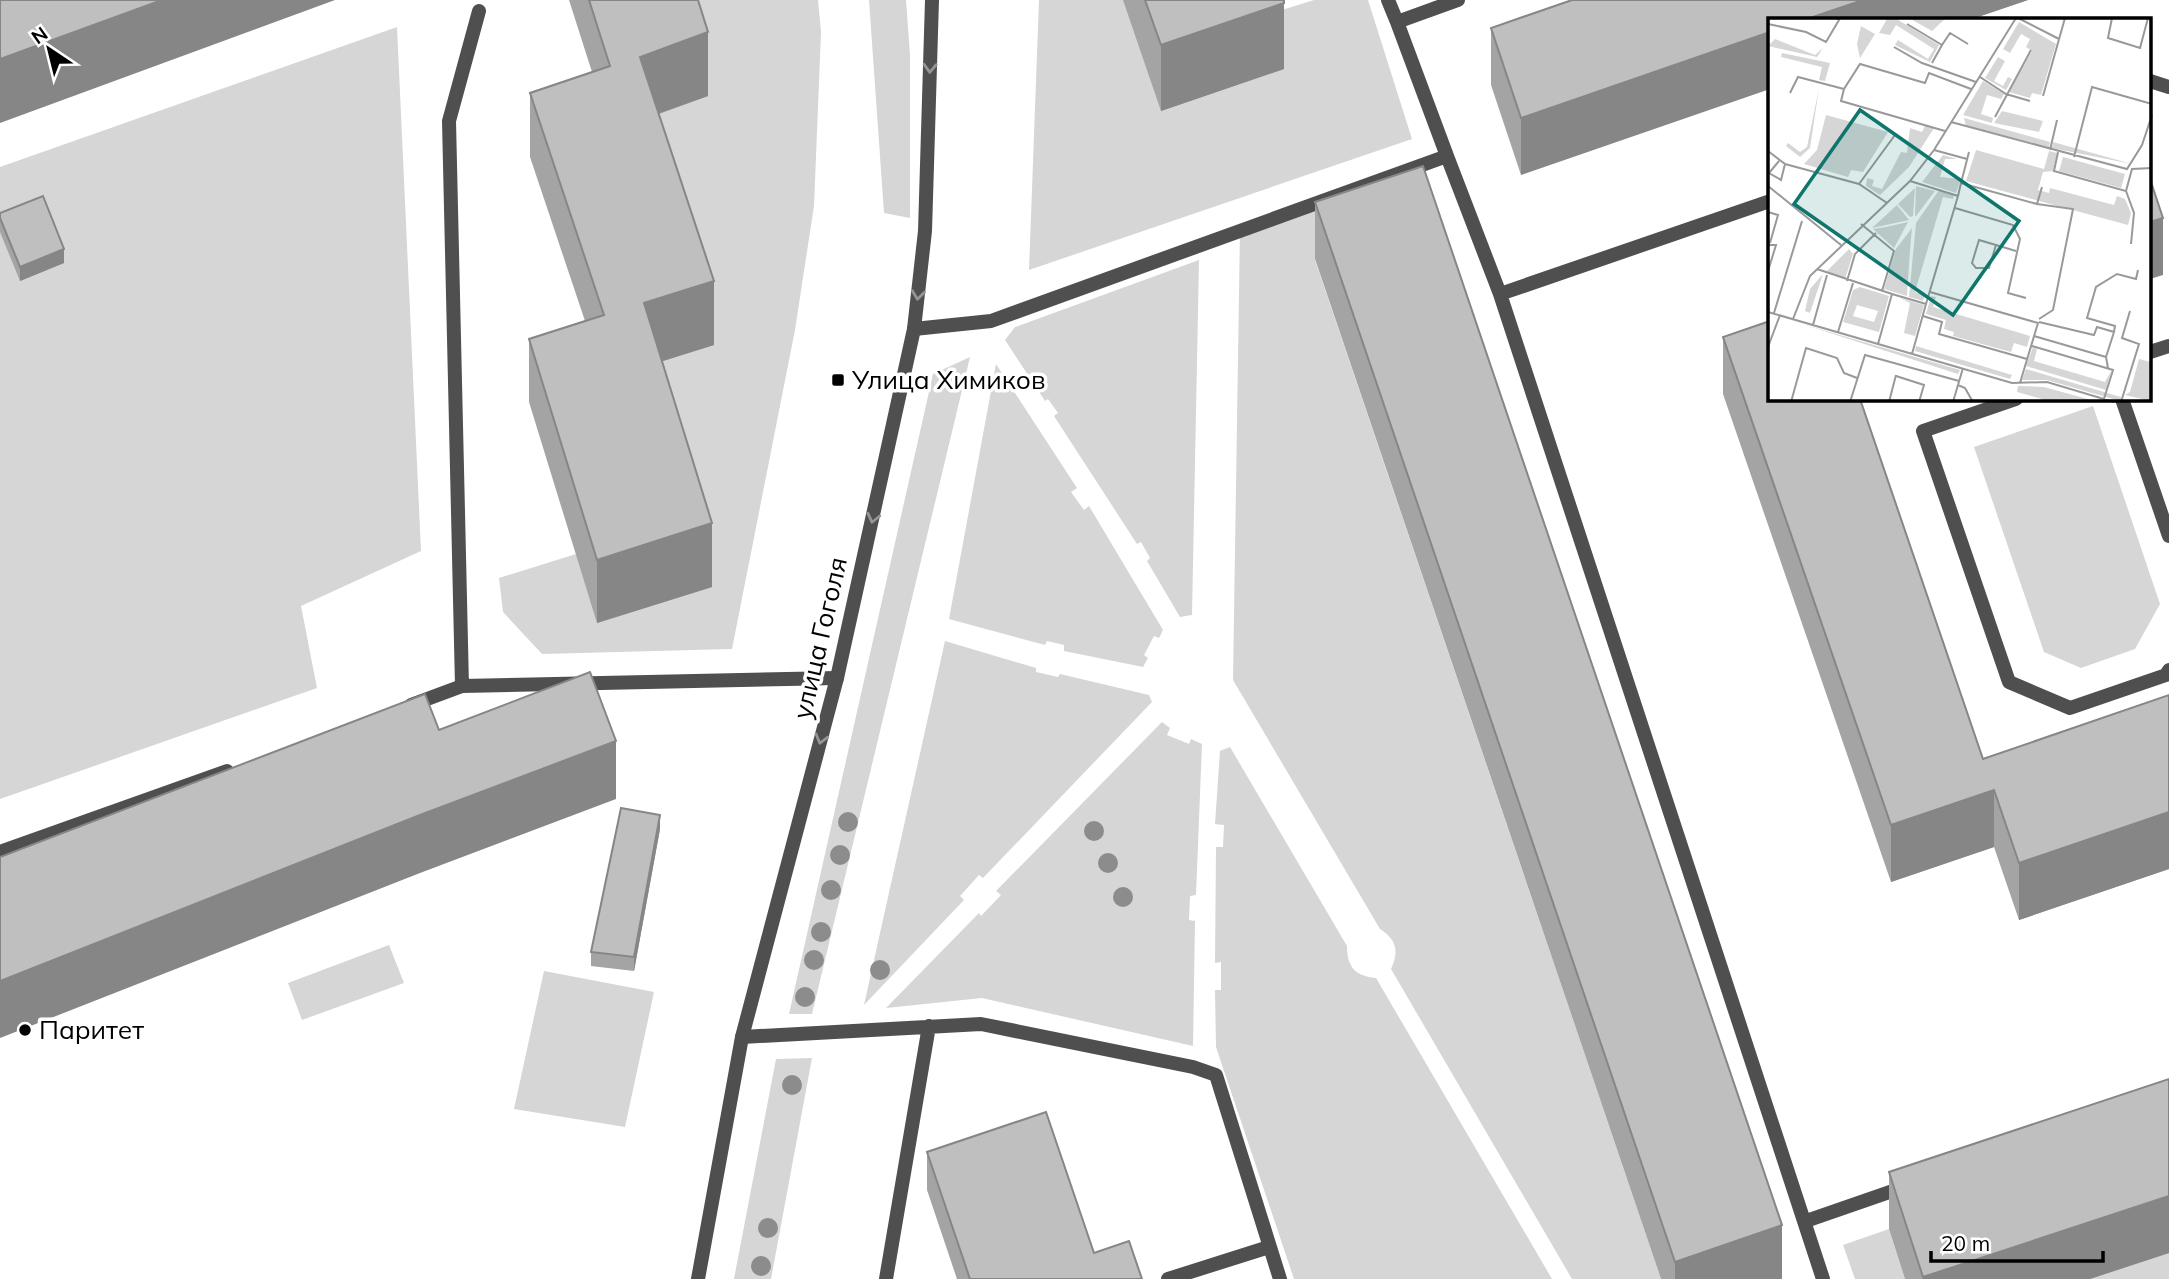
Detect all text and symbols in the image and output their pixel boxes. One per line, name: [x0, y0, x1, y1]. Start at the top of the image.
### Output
north arrow: [14, 14, 84, 84]
inset map: [1768, 18, 2152, 401]
text: N: [26, 21, 52, 49]
one-way arrow: [922, 63, 938, 74]
one-way arrow: [910, 289, 925, 301]
place label: Улица Химиков: [851, 363, 1045, 396]
marker: Улица Химиков: [830, 372, 846, 388]
one-way arrow: [867, 512, 882, 524]
street label: улица Гоголя: [785, 554, 854, 722]
one-way arrow: [815, 733, 829, 745]
place label: Паритет: [39, 1013, 144, 1046]
marker: Паритет: [17, 1022, 33, 1038]
scale bar: [1931, 1220, 2102, 1264]
text: 20 m: [1941, 1230, 1990, 1256]

